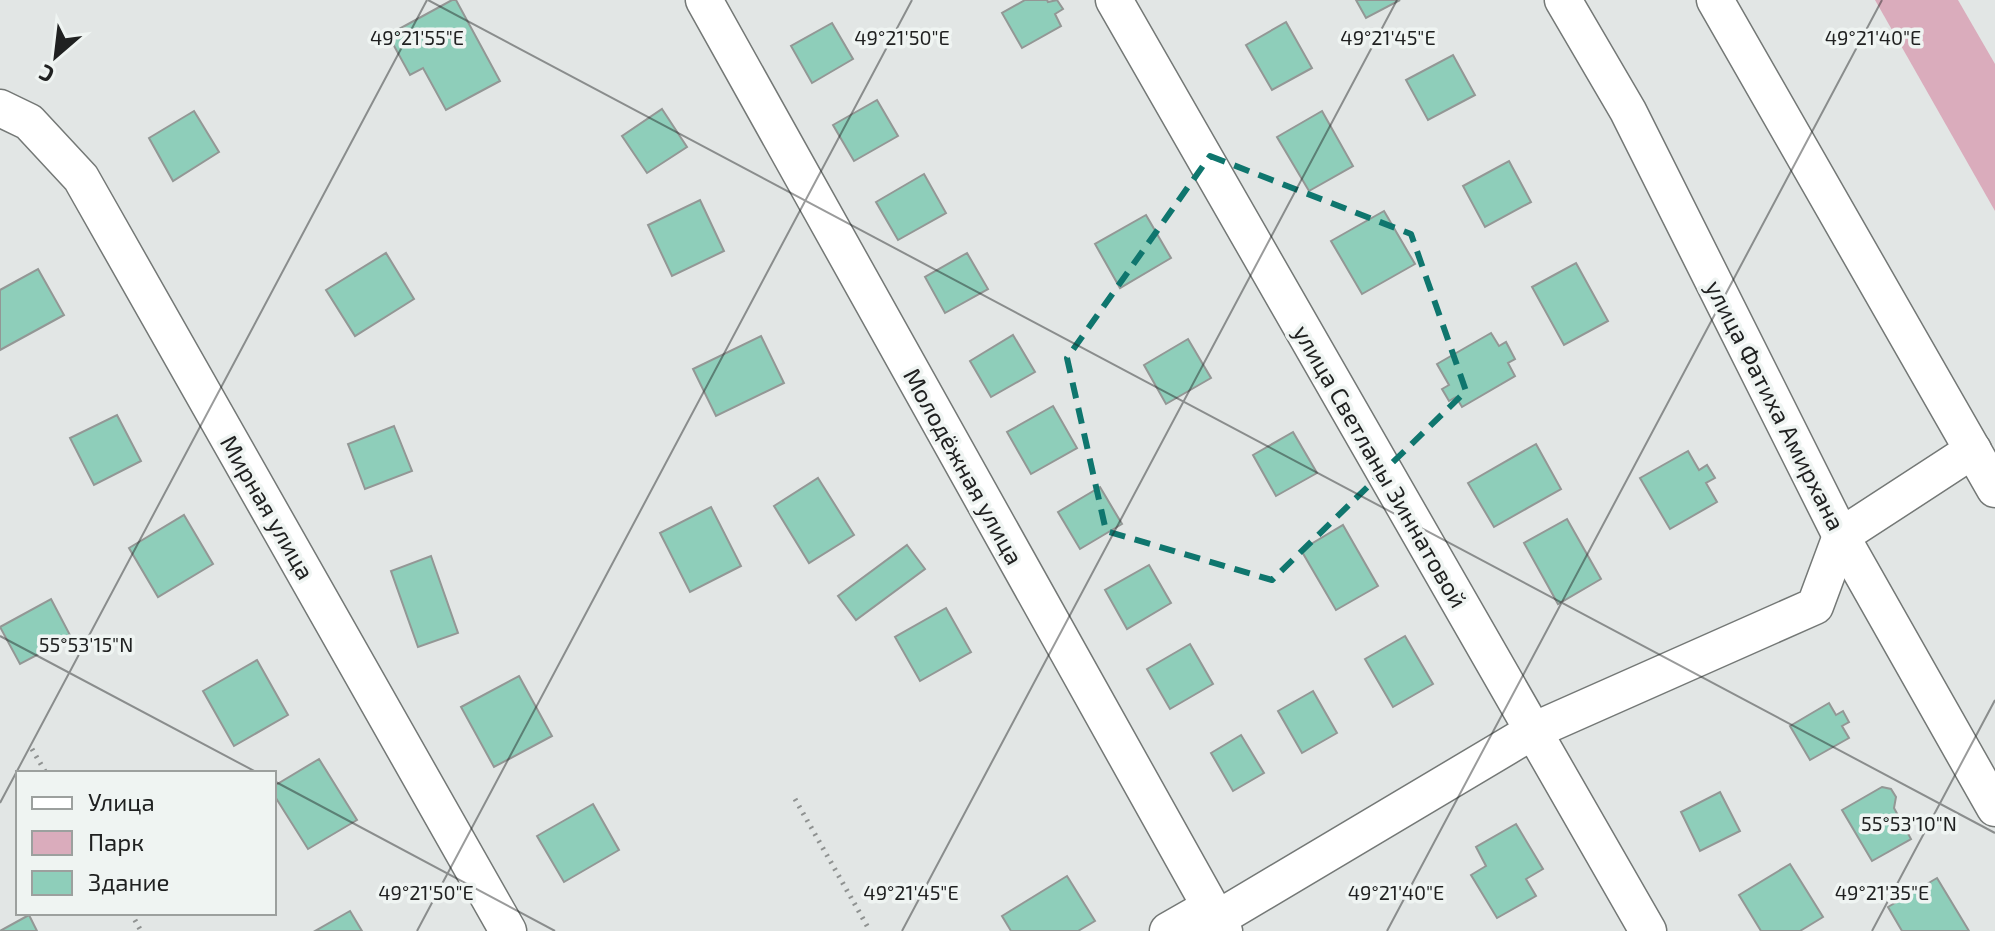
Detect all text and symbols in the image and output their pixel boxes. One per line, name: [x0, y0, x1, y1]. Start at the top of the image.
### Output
north arrow: [16, 16, 96, 96]
text: 49°21'55"E: [370, 25, 464, 49]
text: 49°21'50"E: [854, 25, 950, 49]
text: 49°21'45"E: [1340, 25, 1436, 49]
text: 49°21'40"E: [1825, 25, 1921, 49]
text: С: [34, 60, 58, 89]
street label: улица Фатиха Амирхана: [1699, 275, 1852, 535]
street label: улица Светланы Зиннатовой: [1287, 319, 1474, 613]
street label: Молодёжная улица: [897, 363, 1030, 570]
street label: Мирная улица: [214, 430, 321, 585]
text: 55°53'15"N: [39, 632, 133, 656]
legend: [16, 771, 276, 915]
text: Улица: [88, 787, 155, 816]
text: 55°53'10"N: [1861, 811, 1957, 835]
text: Парк: [88, 827, 144, 856]
text: Здание: [88, 867, 170, 896]
text: 49°21'50"E: [378, 880, 474, 904]
text: 49°21'45"E: [863, 880, 959, 904]
text: 49°21'40"E: [1348, 880, 1444, 904]
text: 49°21'35"E: [1835, 880, 1929, 904]

